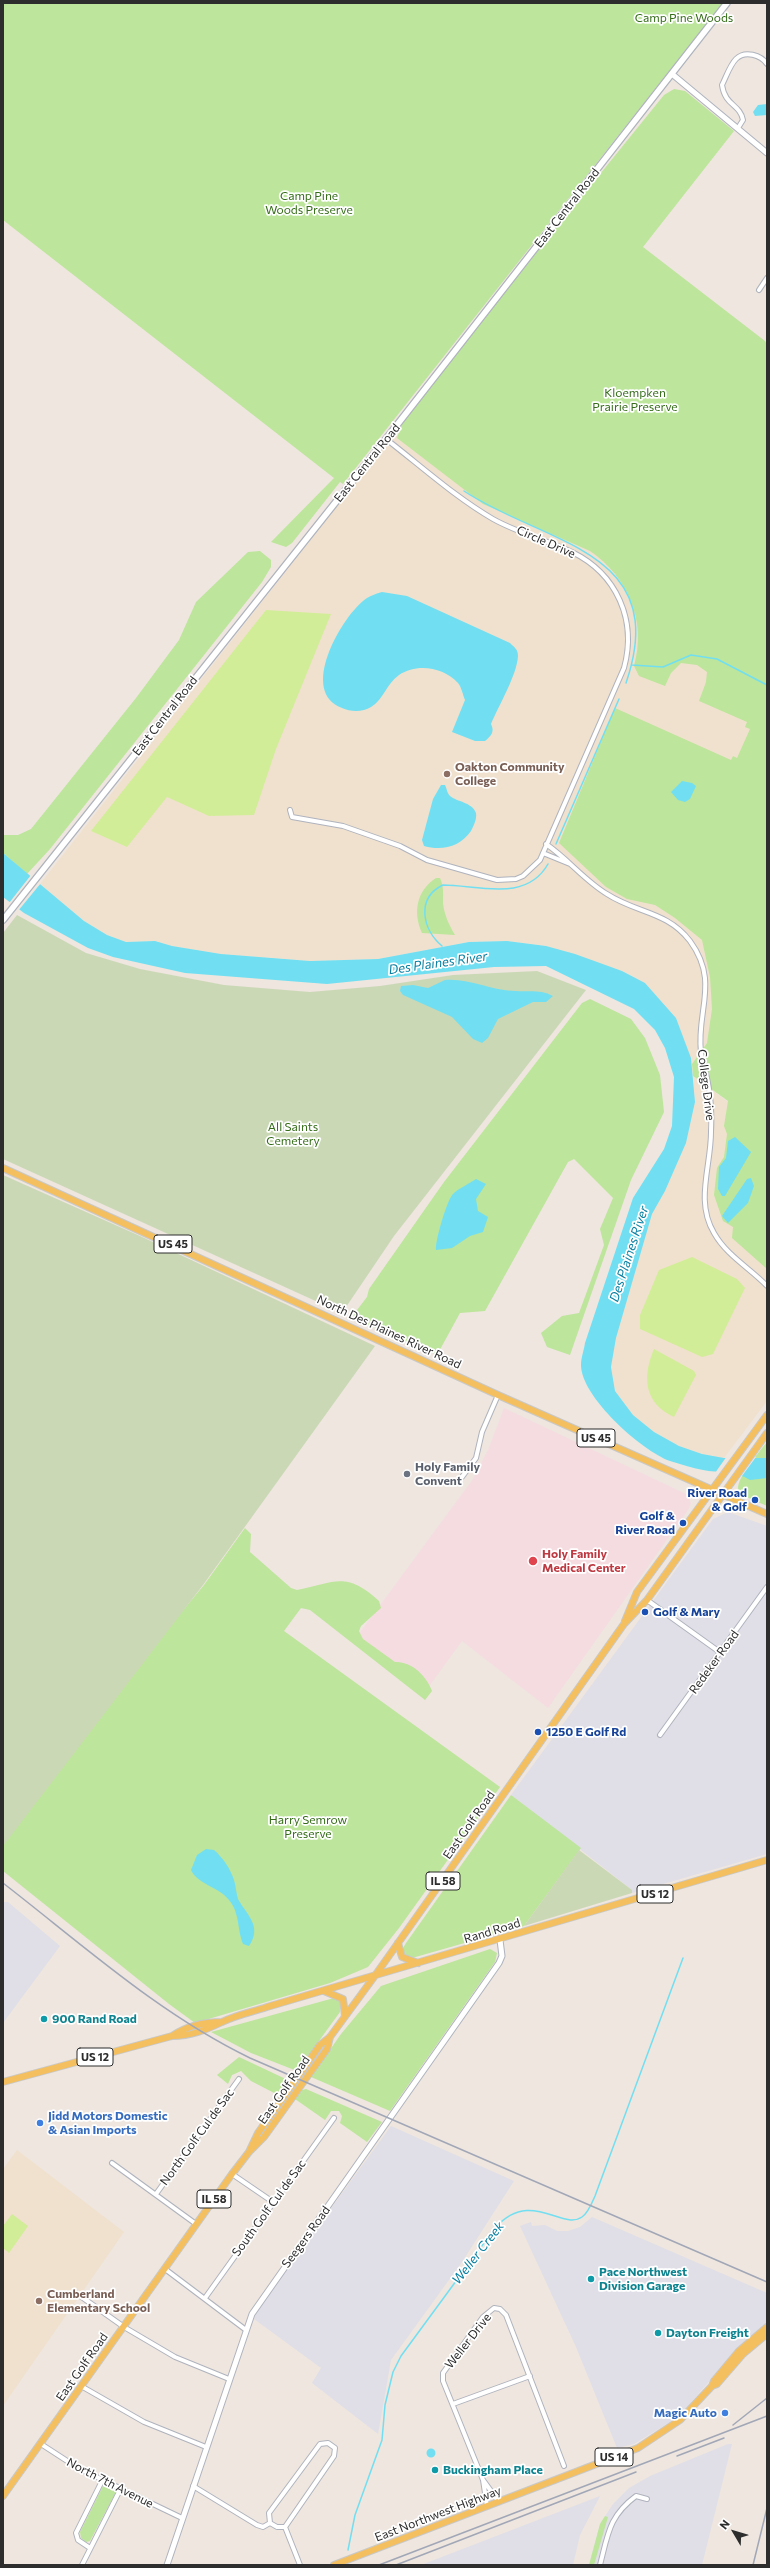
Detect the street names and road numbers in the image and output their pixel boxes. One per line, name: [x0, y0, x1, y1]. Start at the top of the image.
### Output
street label: East Central Road: [532, 165, 602, 251]
street label: East Central Road: [331, 421, 403, 505]
street label: Circle Drive: [515, 523, 577, 561]
street label: East Central Road: [130, 673, 200, 759]
street label: College Drive: [694, 1048, 718, 1122]
road number: US 45: [154, 1235, 192, 1253]
street label: North Des Plaines River Road: [315, 1292, 463, 1372]
road number: US 45: [577, 1429, 615, 1447]
street label: Redeker Road: [686, 1627, 742, 1697]
street label: East Golf Road: [440, 1788, 498, 1862]
road number: IL 58: [426, 1872, 460, 1890]
road number: US 12: [637, 1885, 673, 1903]
street label: Rand Road: [462, 1916, 522, 1946]
road number: US 12: [77, 2048, 113, 2066]
street label: East Golf Road: [255, 2053, 313, 2127]
street label: North Golf Cul de Sac: [157, 2086, 237, 2188]
street label: South Golf Cul de Sac: [229, 2157, 309, 2259]
road number: IL 58: [197, 2190, 231, 2208]
street label: Seegers Road: [279, 2203, 333, 2271]
street label: Weller Drive: [442, 2310, 494, 2372]
street label: East Golf Road: [53, 2330, 111, 2404]
road number: US 14: [595, 2448, 633, 2466]
street label: North 7th Avenue: [64, 2455, 156, 2511]
street label: East Northwest Highway: [373, 2483, 503, 2545]

